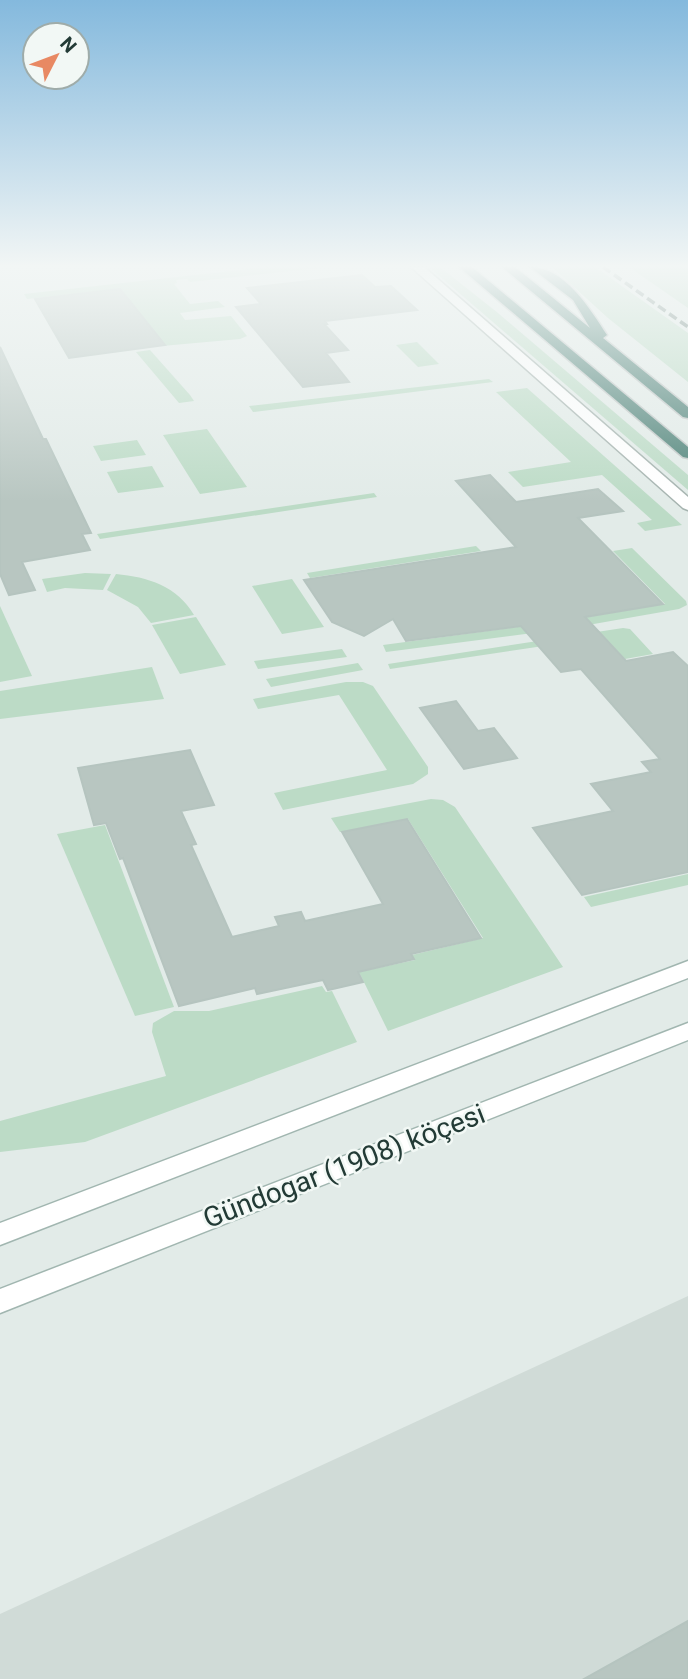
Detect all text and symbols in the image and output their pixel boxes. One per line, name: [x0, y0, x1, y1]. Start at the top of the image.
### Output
north arrow: [21, 21, 91, 91]
text: N: [55, 32, 81, 58]
street label: Gündogar (1908) köçesi: [198, 1097, 490, 1235]

